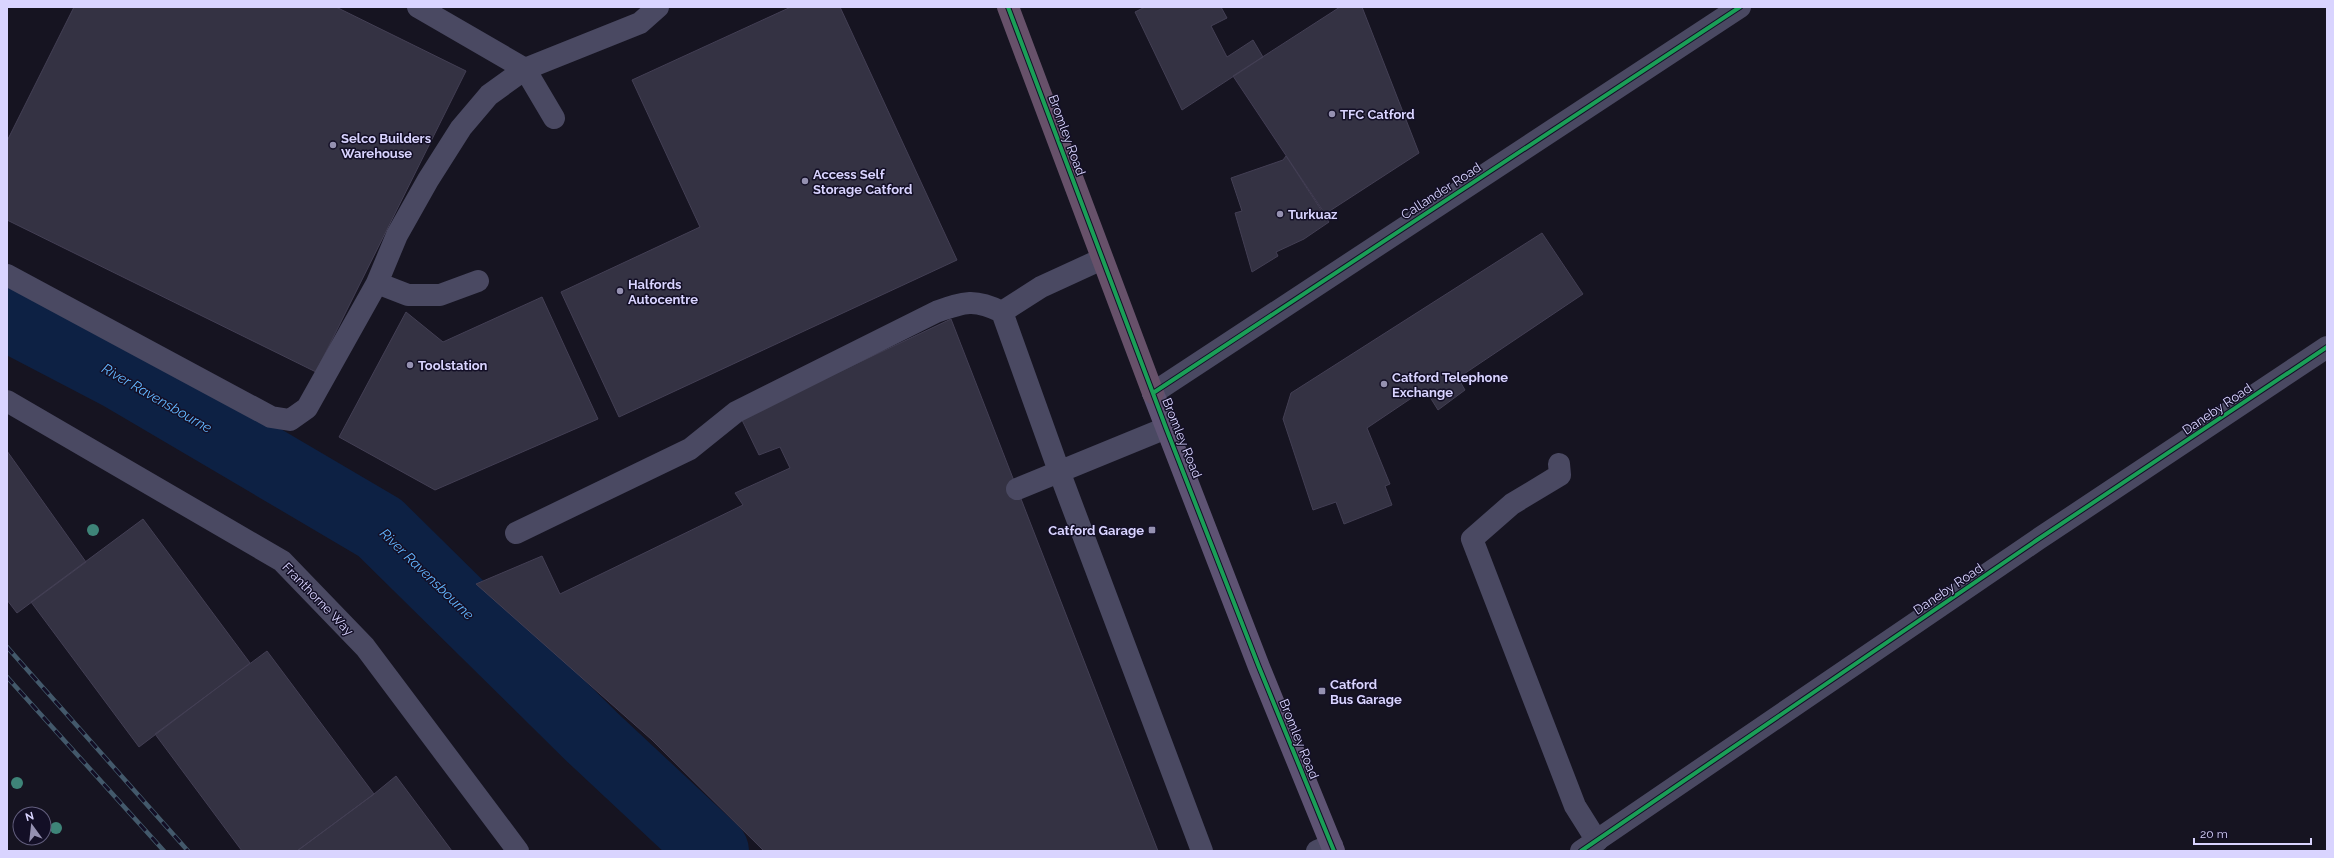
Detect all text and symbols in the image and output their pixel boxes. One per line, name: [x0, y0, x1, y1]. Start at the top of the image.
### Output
street label: Bromley Road: [1045, 93, 1089, 177]
place label: TFC Catford: [1340, 107, 1415, 122]
marker: TFC Catford: [1327, 109, 1337, 119]
place label: Selco Builders Warehouse: [341, 131, 432, 161]
marker: Selco Builders Warehouse: [328, 140, 338, 150]
street label: Callander Road: [1398, 160, 1484, 222]
place label: Access Self Storage Catford: [813, 167, 912, 197]
marker: Access Self Storage Catford: [800, 176, 810, 186]
place label: Turkuaz: [1288, 207, 1338, 222]
marker: Turkuaz: [1275, 209, 1285, 219]
place label: Halfords Autocentre: [628, 277, 698, 307]
marker: Halfords Autocentre: [615, 286, 625, 296]
place label: Toolstation: [418, 358, 488, 373]
water label: River Ravensbourne: [99, 360, 215, 436]
marker: Toolstation: [405, 360, 415, 370]
place label: Catford Telephone Exchange: [1392, 370, 1508, 400]
marker: Catford Telephone Exchange: [1379, 379, 1389, 389]
street label: Daneby Road: [2179, 380, 2255, 438]
street label: Bromley Road: [1159, 396, 1205, 480]
place label: Catford Garage: [1048, 523, 1144, 538]
water label: River Ravensbourne: [377, 525, 478, 623]
marker: Catford Garage: [1147, 525, 1157, 535]
street label: Franthorne Way: [279, 559, 357, 639]
street label: Daneby Road: [1910, 560, 1986, 618]
place label: Catford Bus Garage: [1330, 677, 1402, 707]
marker: Catford Bus Garage: [1317, 686, 1327, 696]
street label: Bromley Road: [1276, 697, 1322, 781]
north arrow: [12, 806, 52, 846]
text: N: [24, 809, 35, 824]
scale bar: [2194, 820, 2311, 846]
text: 20 m: [2200, 827, 2228, 841]

